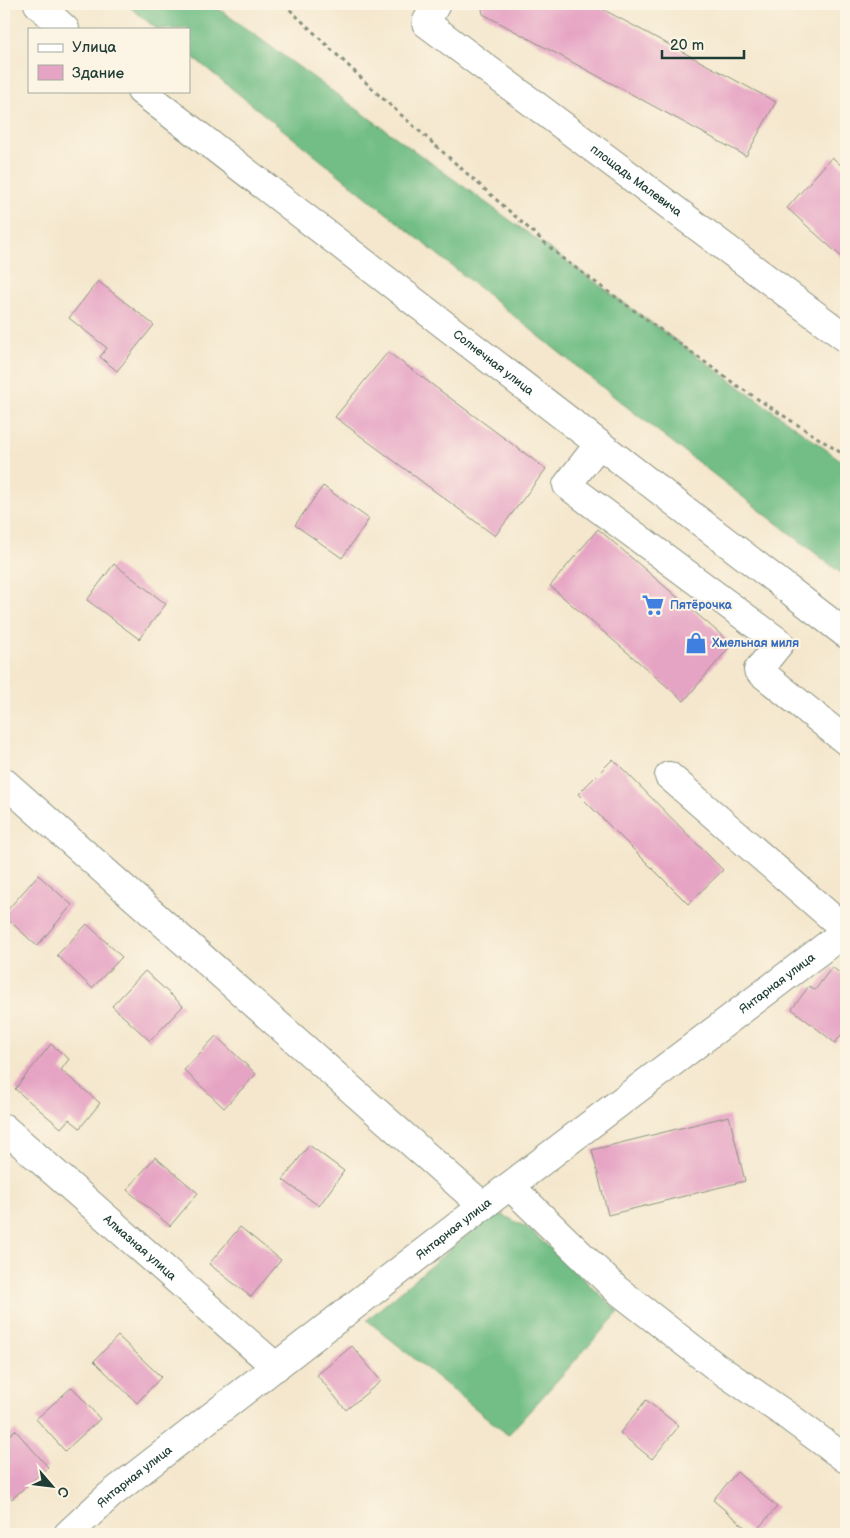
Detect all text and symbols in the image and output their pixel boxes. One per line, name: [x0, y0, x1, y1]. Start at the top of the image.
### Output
legend: [28, 28, 190, 92]
scale bar: [662, 28, 745, 60]
text: 20 m: [670, 36, 704, 55]
text: Улица: [72, 38, 117, 57]
text: Здание: [72, 64, 124, 83]
street label: площадь Малевича: [587, 142, 684, 220]
street label: Солнечная улица: [450, 327, 537, 399]
supermarket icon: Пятёрочка: [640, 592, 666, 618]
place label: Пятёрочка: [670, 598, 733, 613]
shop icon: Хмельная миля: [683, 630, 709, 656]
place label: Хмельная миля: [711, 636, 799, 651]
street label: Янтарная улица: [736, 950, 818, 1017]
street label: Янтарная улица: [413, 1195, 495, 1263]
street label: Алмазная улица: [99, 1211, 179, 1284]
street label: Янтарная улица: [94, 1443, 175, 1511]
north arrow: [28, 1460, 78, 1510]
text: С: [53, 1484, 73, 1500]

